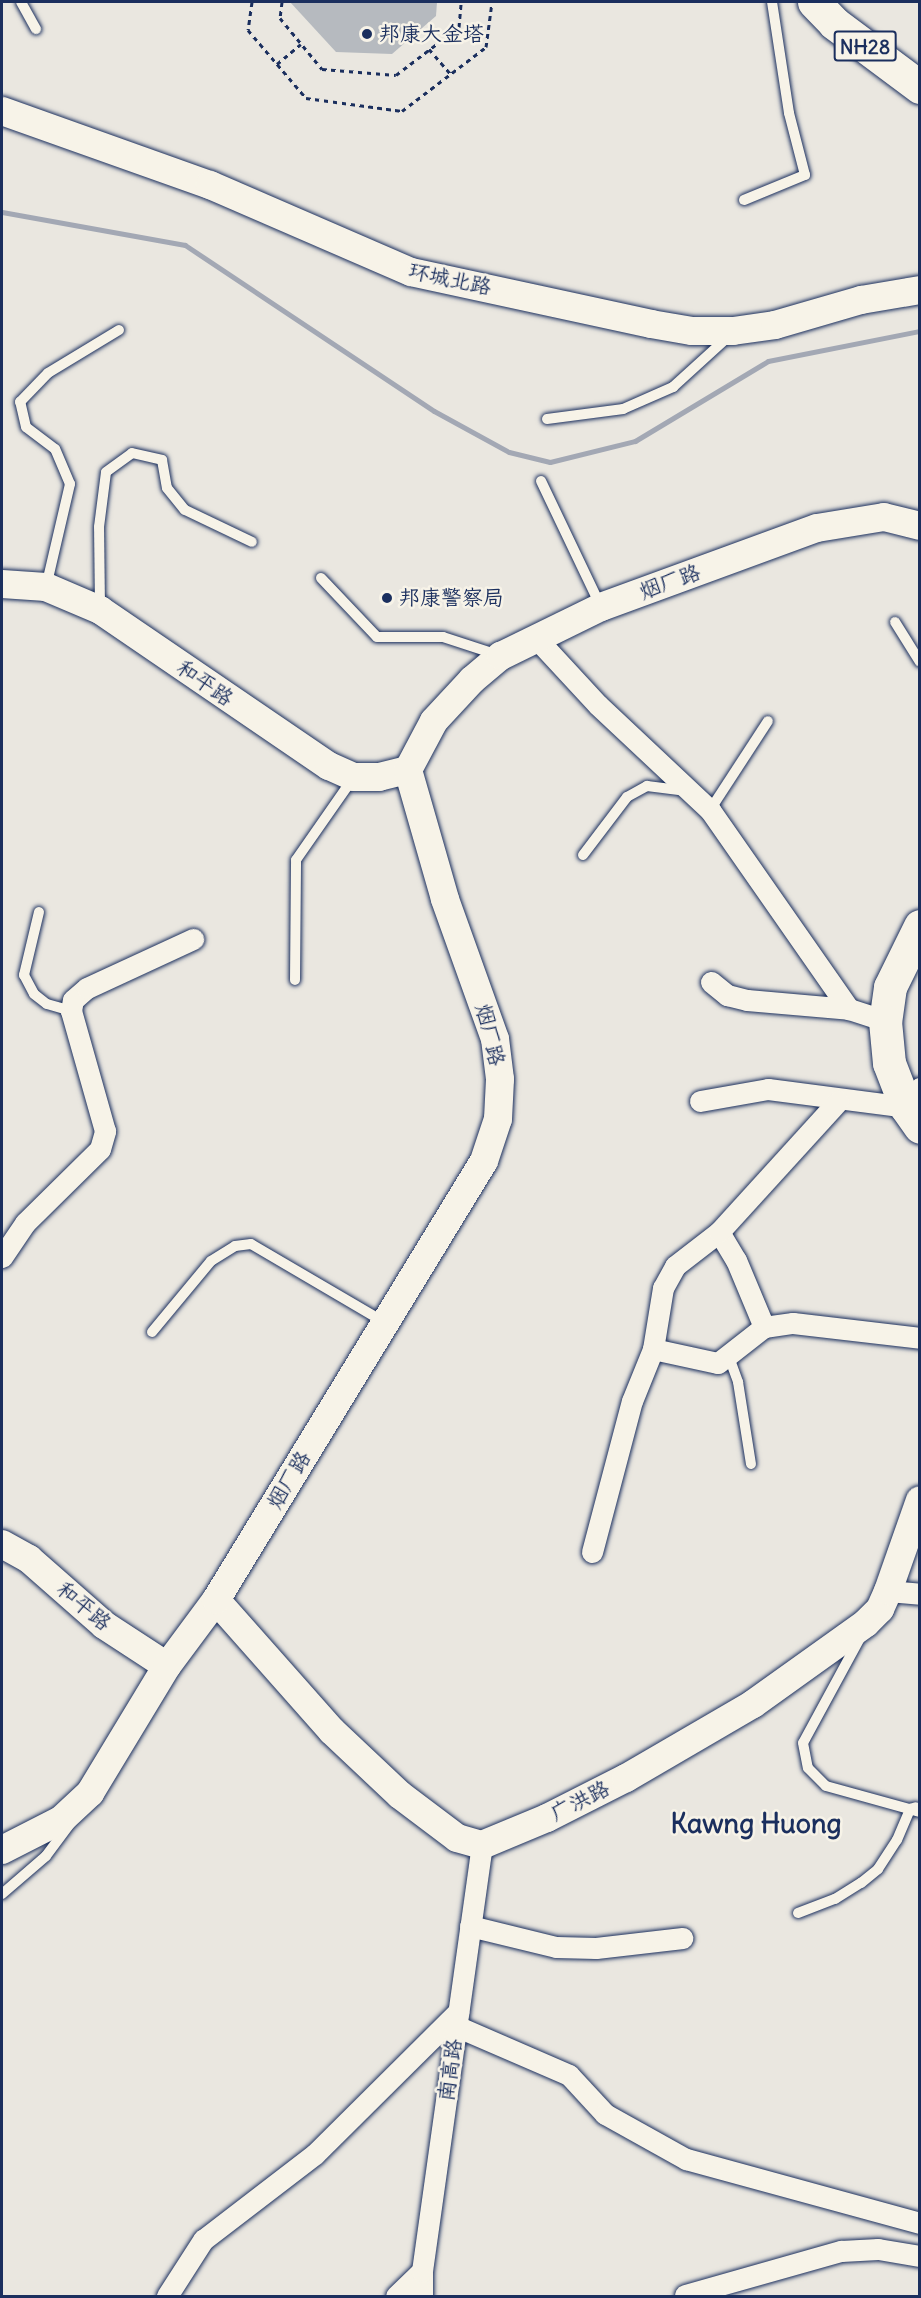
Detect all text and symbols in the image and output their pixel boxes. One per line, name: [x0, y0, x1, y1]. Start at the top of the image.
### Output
place label: 邦康大金塔: [379, 21, 484, 47]
marker: 邦康大金塔: [360, 27, 374, 41]
road number: NH28: [834, 29, 896, 63]
street label: 环城北路: [406, 258, 494, 300]
street label: 烟厂路: [636, 559, 704, 605]
place label: 邦康警察局: [399, 585, 504, 611]
marker: 邦康警察局: [380, 591, 394, 605]
street label: 和平路: [172, 655, 238, 711]
street label: 烟厂路: [470, 1001, 510, 1069]
street label: 烟厂路: [262, 1447, 316, 1513]
street label: 和平路: [52, 1576, 116, 1636]
street label: 广洪路: [546, 1775, 614, 1827]
district label: Kawng Huong: [670, 1808, 842, 1840]
street label: 南高路: [433, 2037, 467, 2103]

